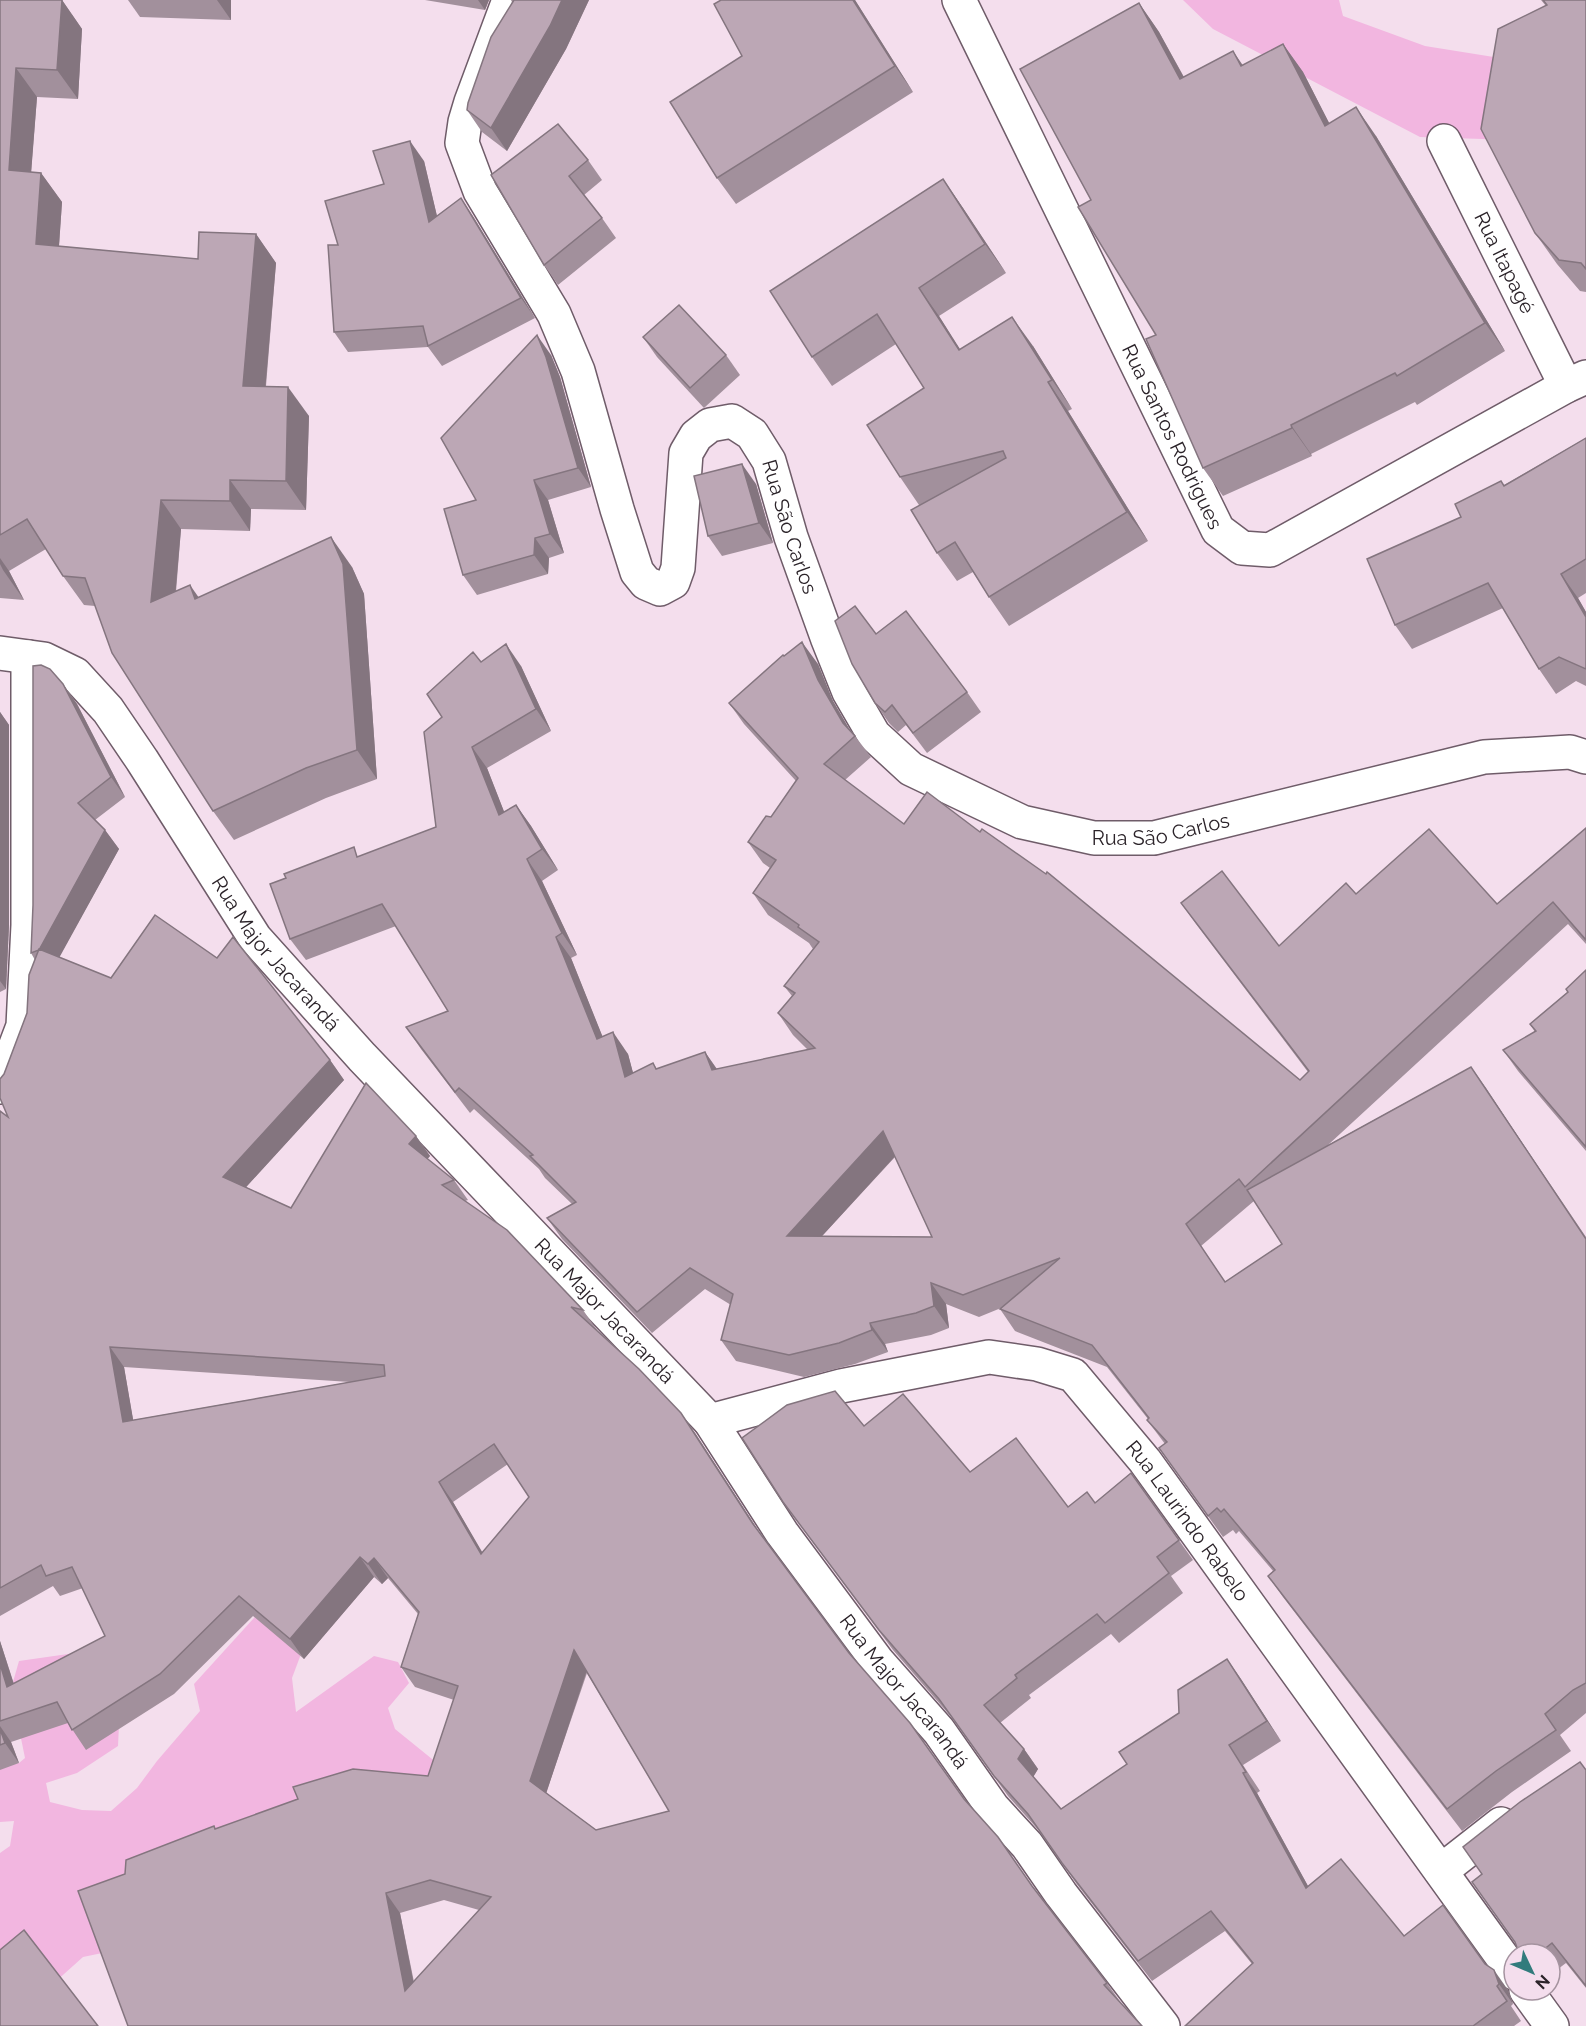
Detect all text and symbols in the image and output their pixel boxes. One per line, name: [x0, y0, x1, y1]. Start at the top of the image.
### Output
street label: Rua Itapagé: [1469, 208, 1540, 318]
street label: Rua Santos Rodrigues: [1117, 340, 1228, 533]
street label: Rua São Carlos: [757, 457, 822, 597]
street label: Rua São Carlos: [1092, 808, 1232, 850]
street label: Rua Major Jacarandá: [207, 872, 345, 1036]
street label: Rua Major Jacarandá: [530, 1233, 680, 1388]
street label: Rua Laurindo Rabelo: [1121, 1435, 1254, 1606]
street label: Rua Major Jacarandá: [835, 1610, 974, 1773]
north arrow: [1502, 1942, 1562, 2002]
text: N: [1531, 1971, 1554, 1993]

